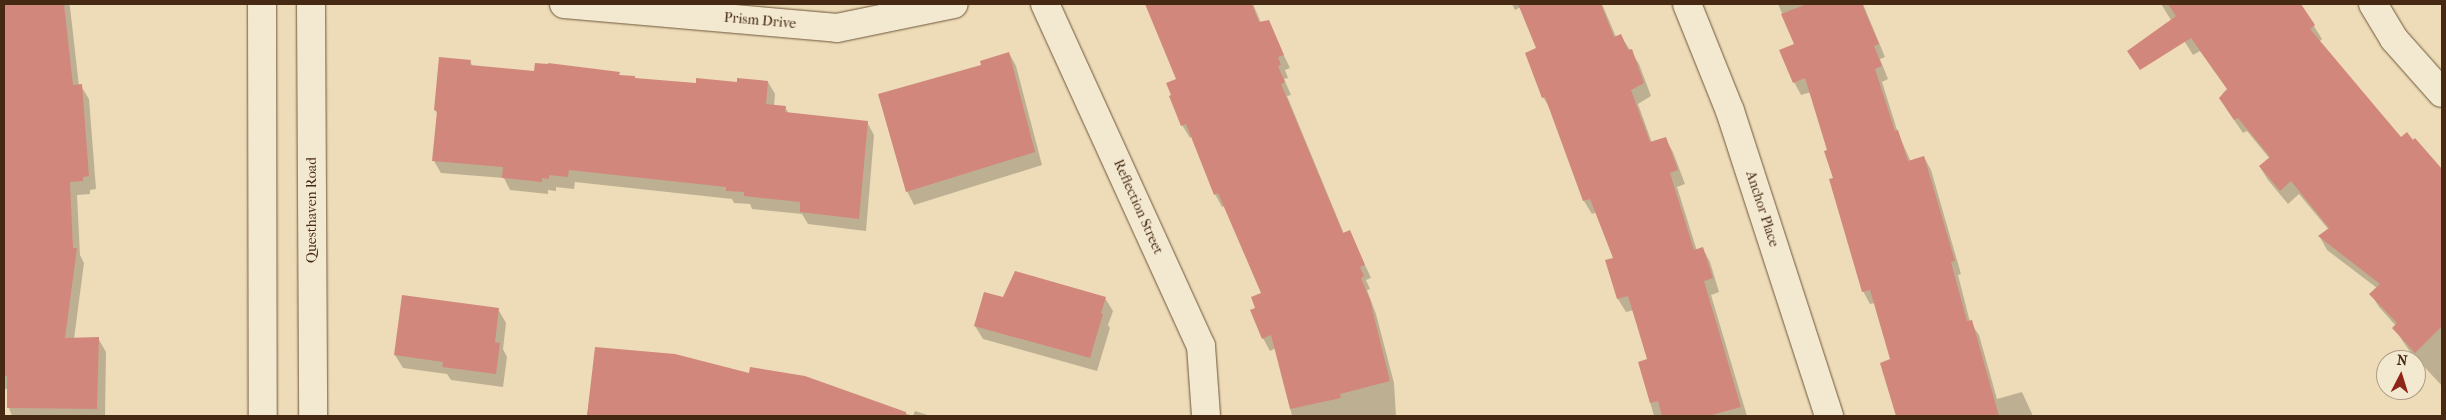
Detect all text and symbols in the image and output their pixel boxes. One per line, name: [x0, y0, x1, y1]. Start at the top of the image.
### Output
street label: Prism Drive: [723, 9, 797, 33]
street label: Questhaven Road: [304, 157, 320, 263]
street label: Reflection Street: [1110, 157, 1166, 257]
street label: Anchor Place: [1742, 169, 1782, 249]
north arrow: [2376, 350, 2426, 400]
text: N: [2396, 352, 2408, 369]

